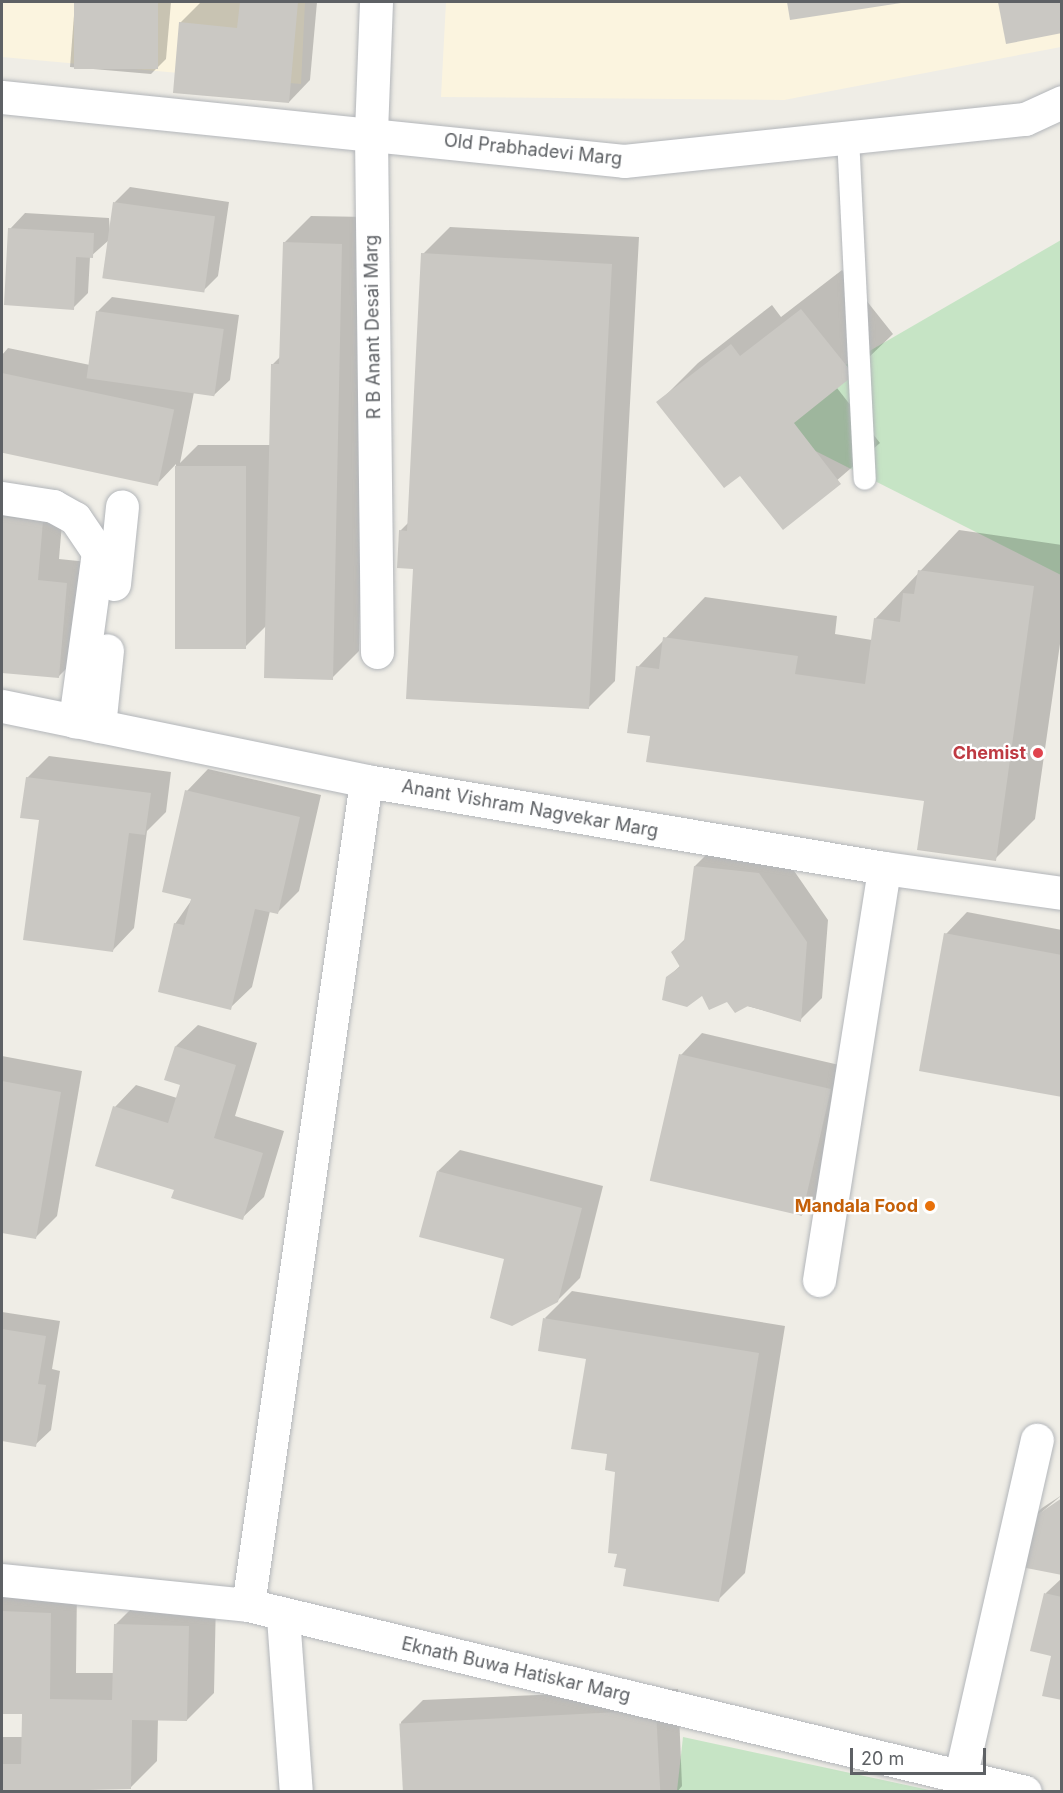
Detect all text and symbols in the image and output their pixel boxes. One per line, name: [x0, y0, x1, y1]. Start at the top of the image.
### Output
street label: Old Prabhadevi Marg: [443, 130, 623, 170]
street label: R B Anant Desai Marg: [361, 235, 385, 419]
place label: Chemist: [953, 742, 1026, 764]
marker: Chemist: [1031, 746, 1045, 760]
street label: Anant Vishram Nagvekar Marg: [400, 776, 660, 842]
place label: Mandala Food: [795, 1195, 918, 1217]
marker: Mandala Food: [923, 1199, 937, 1213]
street label: Eknath Buwa Hatiskar Marg: [399, 1633, 633, 1707]
scale bar: [853, 1736, 990, 1774]
text: 20 m: [861, 1748, 904, 1769]

